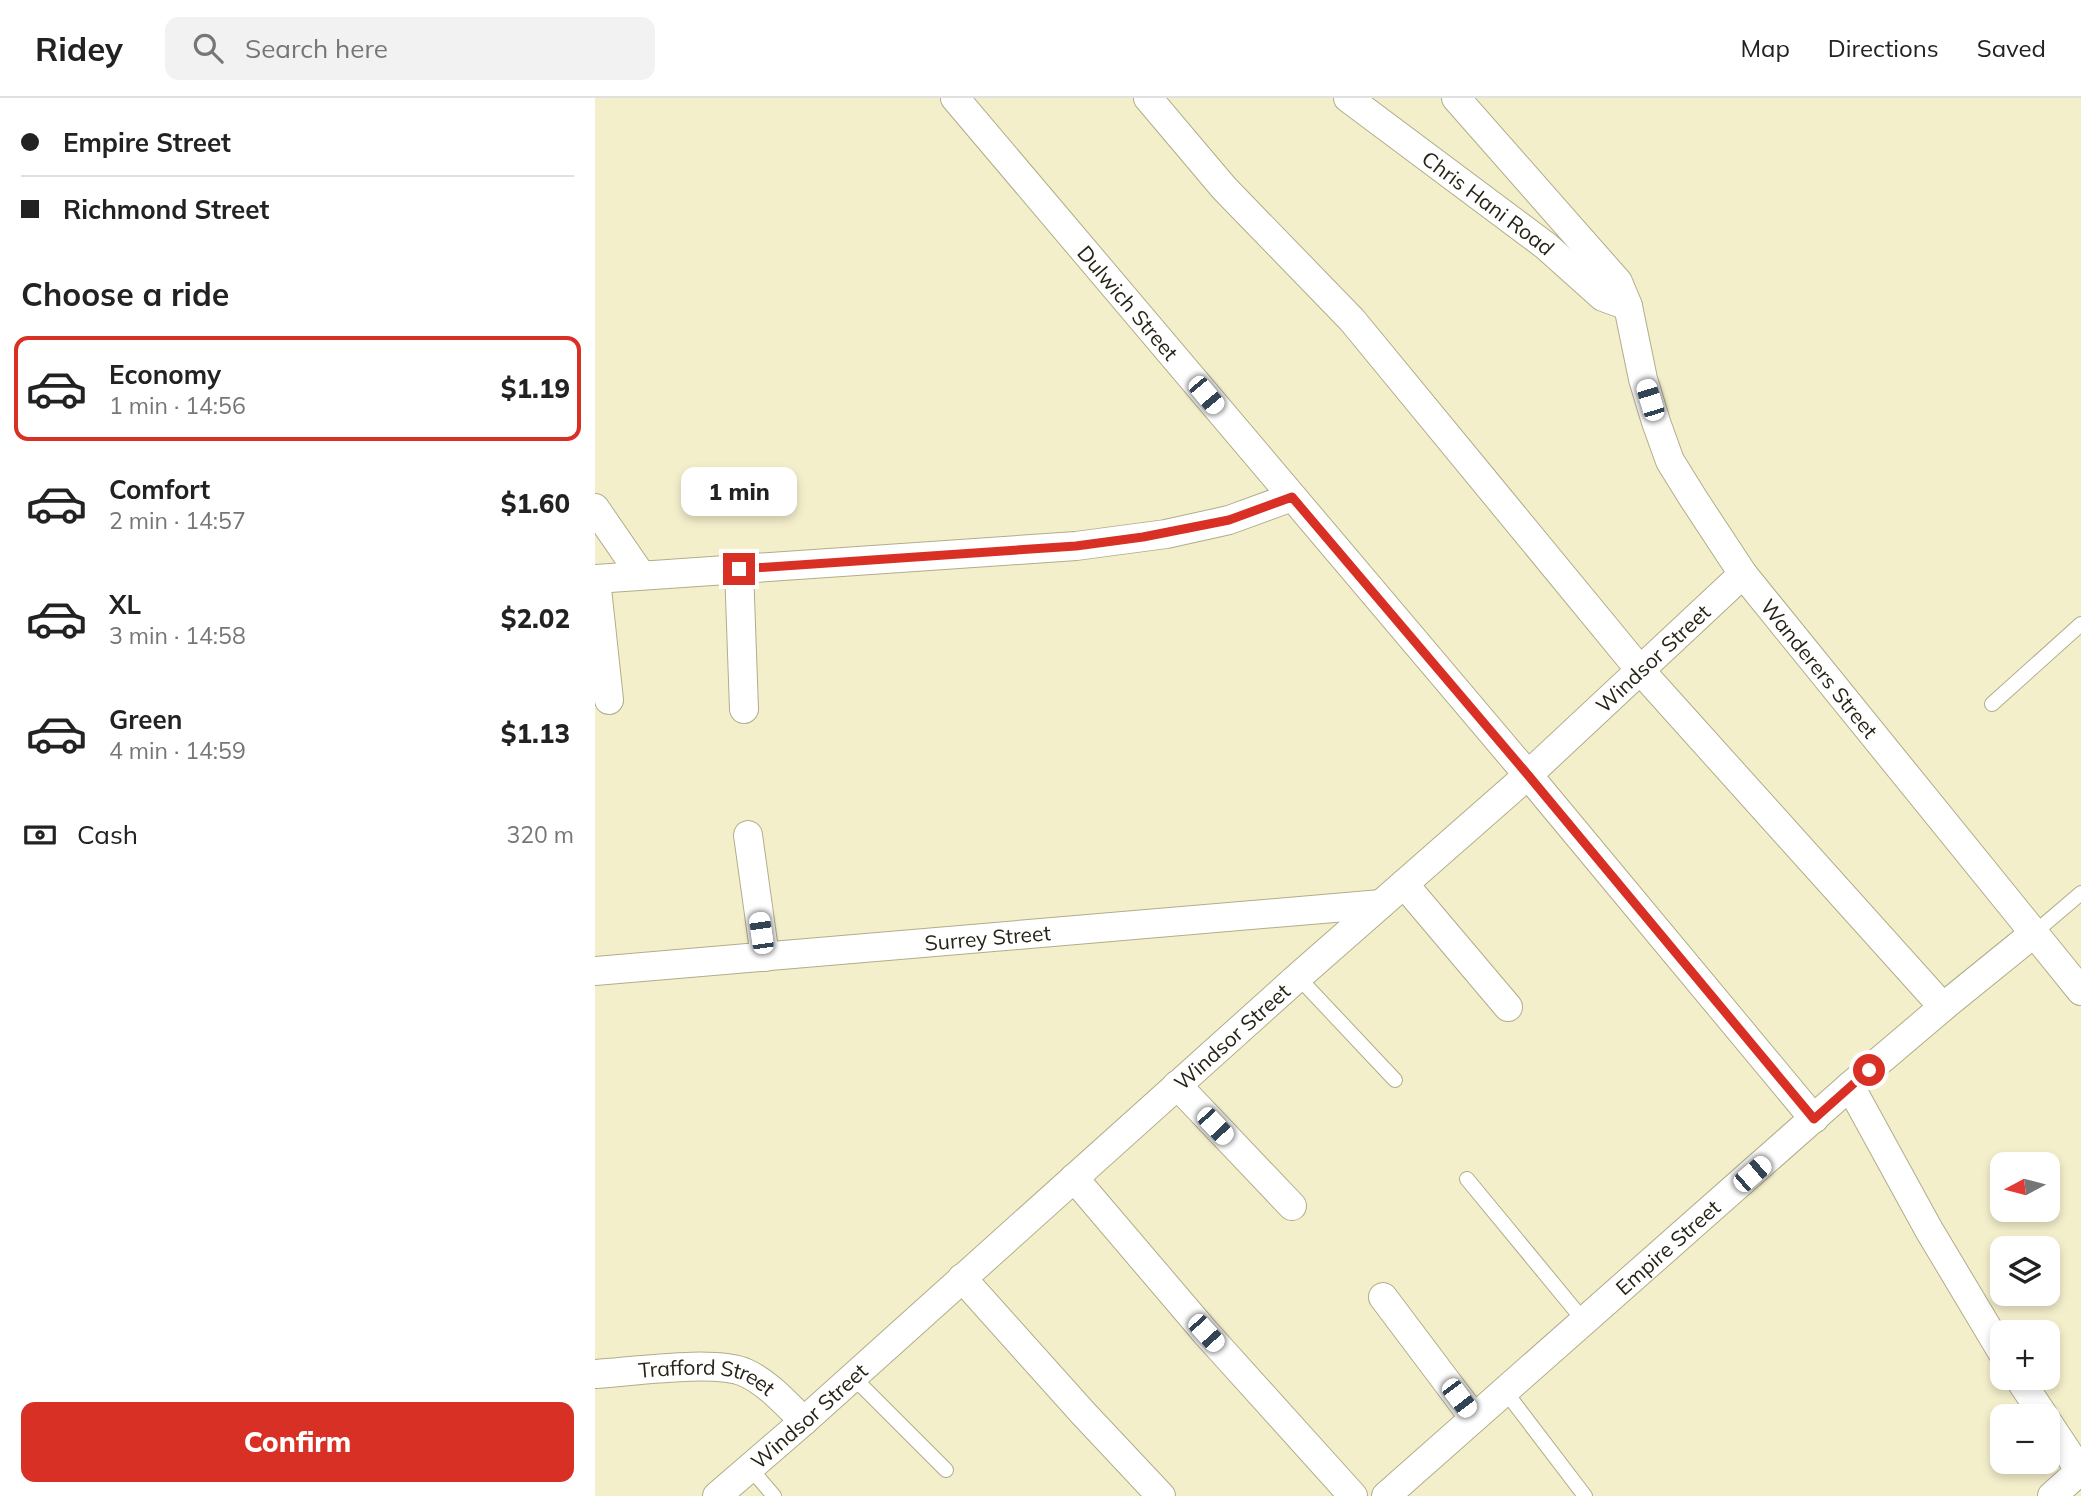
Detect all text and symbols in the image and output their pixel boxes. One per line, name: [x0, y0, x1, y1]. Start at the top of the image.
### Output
search box: [165, 17, 655, 80]
text: Ridey: [35, 28, 123, 69]
icon: search: [189, 29, 227, 67]
text: Search here: [245, 32, 388, 65]
text: Map: [1740, 33, 1790, 63]
text: Directions: [1828, 33, 1939, 63]
text: Saved: [1977, 33, 2046, 63]
text: Empire Street: [63, 126, 231, 159]
street label: Chris Hani Road: [1417, 145, 1560, 260]
text: Richmond Street: [63, 193, 269, 226]
street label: Dulwich Street: [1072, 240, 1184, 365]
text: Choose a ride: [21, 274, 229, 314]
icon: car: [25, 357, 88, 420]
text: Economy: [109, 358, 221, 391]
text: $1.19: [501, 372, 570, 405]
car: [1185, 372, 1228, 418]
car: [1634, 377, 1667, 423]
text: 1 min · 14:56: [109, 391, 246, 420]
callout: 1 min: [681, 468, 797, 517]
icon: car: [25, 472, 88, 535]
text: Comfort: [109, 473, 210, 506]
text: 1 min: [708, 477, 770, 506]
text: $1.60: [501, 487, 570, 520]
text: 2 min · 14:57: [109, 506, 246, 535]
route end: [723, 553, 755, 585]
icon: car: [25, 587, 88, 650]
text: XL: [109, 588, 141, 621]
street label: Wanderers Street: [1755, 593, 1884, 743]
street label: Windsor Street: [1590, 599, 1715, 718]
text: $2.02: [501, 602, 570, 635]
text: 3 min · 14:58: [109, 621, 246, 650]
icon: car: [25, 702, 88, 765]
text: Green: [109, 703, 182, 736]
text: $1.13: [501, 717, 570, 750]
text: 4 min · 14:59: [109, 736, 246, 765]
icon: cash: [21, 816, 59, 854]
text: Cash: [77, 818, 138, 851]
text: 320 m: [506, 820, 574, 849]
car: [748, 911, 775, 955]
street label: Surrey Street: [923, 919, 1052, 956]
street label: Windsor Street: [1168, 978, 1295, 1095]
route start: [1853, 1054, 1885, 1086]
car: [1193, 1103, 1238, 1149]
car: [1730, 1152, 1775, 1196]
north arrow: [1990, 1152, 2060, 1222]
map controls: [1990, 1152, 2060, 1474]
street label: Empire Street: [1610, 1194, 1725, 1300]
button: layers: [1990, 1236, 2060, 1306]
car: [1185, 1310, 1228, 1356]
button: +: [1990, 1320, 2060, 1390]
street label: Trafford Street: [637, 1354, 781, 1401]
street label: Windsor Street: [745, 1357, 873, 1474]
car: [1438, 1375, 1481, 1421]
button: Confirm: [21, 1402, 574, 1482]
button: −: [1990, 1404, 2060, 1474]

